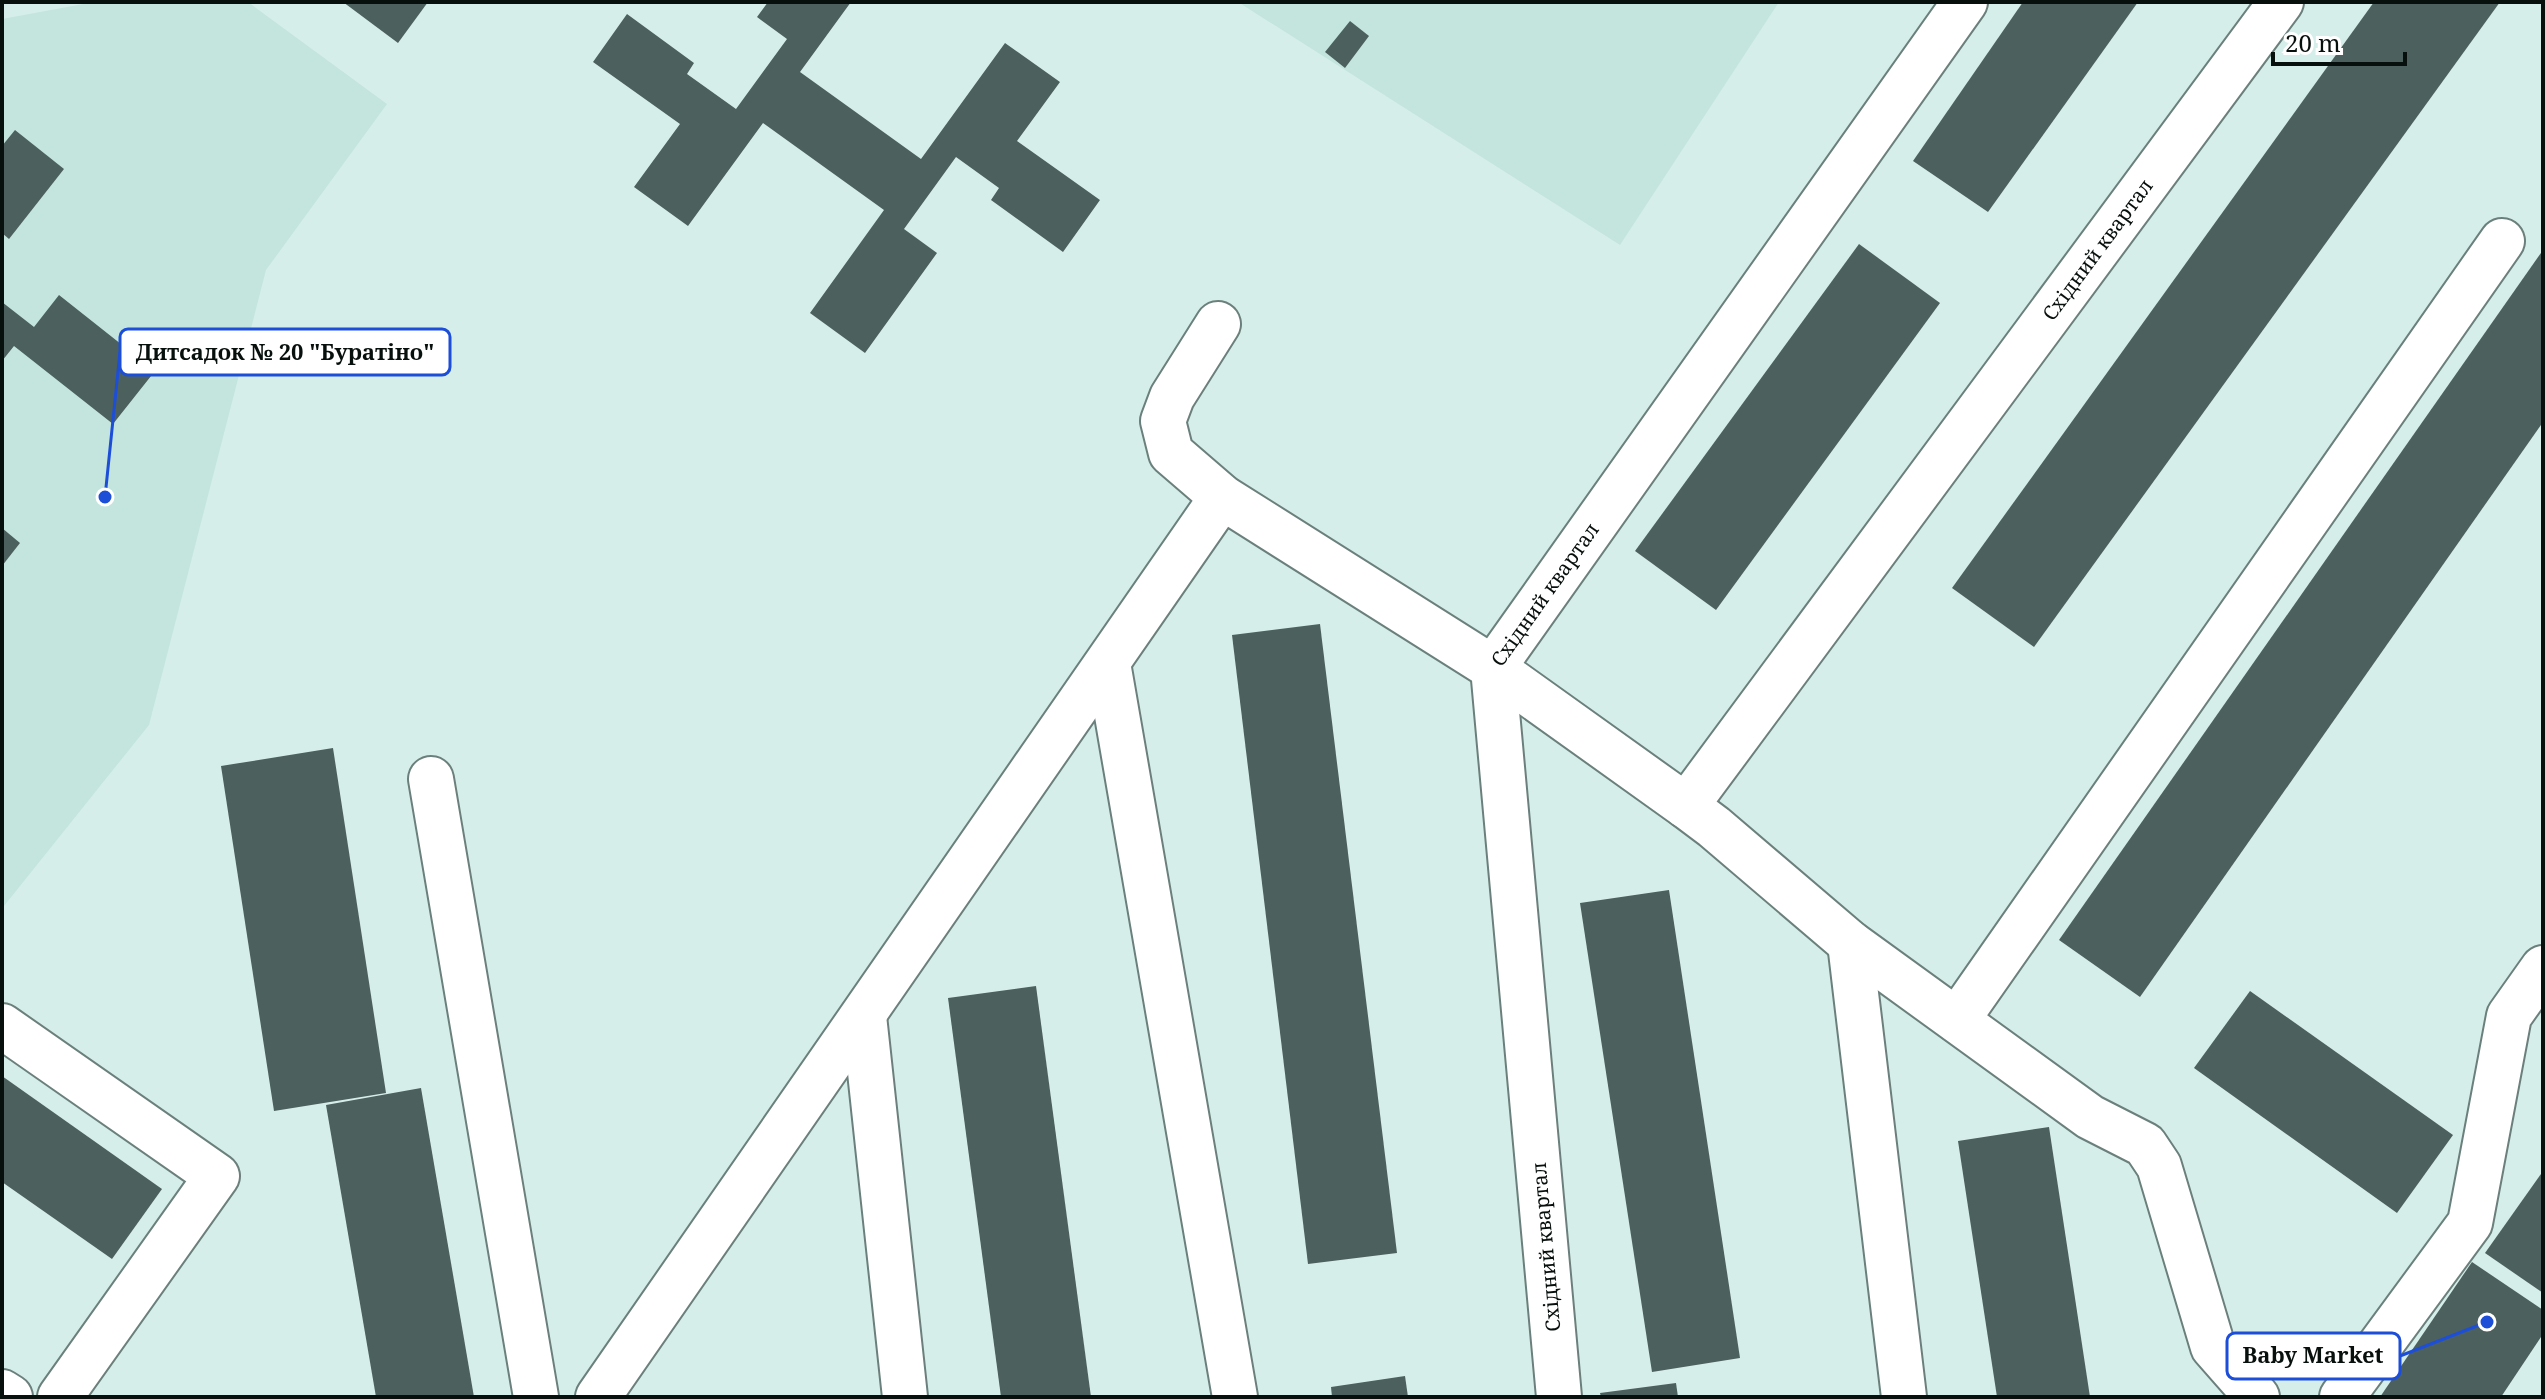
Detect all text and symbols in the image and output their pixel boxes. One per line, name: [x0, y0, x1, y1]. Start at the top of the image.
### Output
scale bar: [2273, 16, 2405, 66]
text: 20 m: [2285, 26, 2341, 59]
street label: Східний квартал: [2036, 173, 2159, 326]
callout: Дитсадок № 20 "Буратіно": [120, 329, 450, 375]
text: Дитсадок № 20 "Буратіно": [136, 336, 434, 366]
street label: Східний квартал: [1484, 517, 1605, 671]
street label: Східний квартал: [1525, 1161, 1566, 1333]
callout: Baby Market: [2227, 1333, 2400, 1379]
text: Baby Market: [2243, 1339, 2384, 1369]

